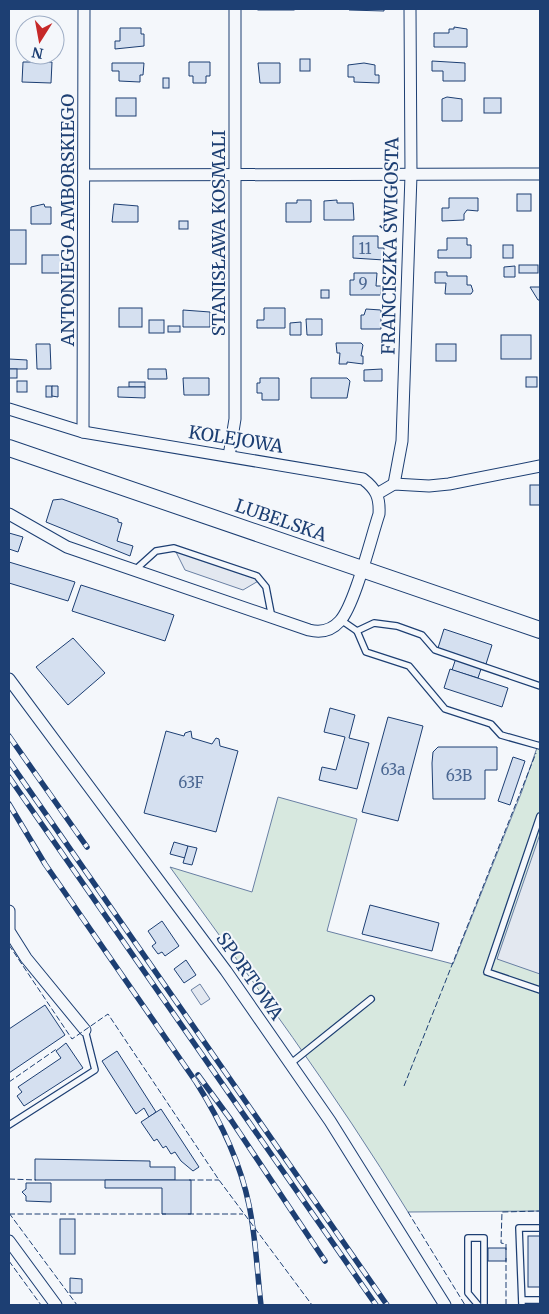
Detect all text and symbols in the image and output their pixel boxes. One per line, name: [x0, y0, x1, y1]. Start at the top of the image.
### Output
north arrow: [15, 15, 65, 65]
text: N: [30, 43, 45, 63]
street label: ANTONIEGO AMBORSKIEGO: [56, 94, 79, 347]
street label: STANISŁAWA KOSMALI: [207, 130, 230, 336]
street label: FRANCISZKA ŚWIGOSTA: [377, 137, 403, 355]
house number: 11: [358, 239, 372, 258]
house number: 9: [358, 274, 368, 293]
street label: KOLEJOWA: [187, 420, 285, 458]
street label: LUBELSKA: [232, 494, 330, 546]
house number: 63a: [381, 760, 405, 779]
house number: 63B: [446, 766, 472, 785]
house number: 63F: [178, 773, 204, 792]
street label: SPORTOWA: [211, 928, 289, 1024]

